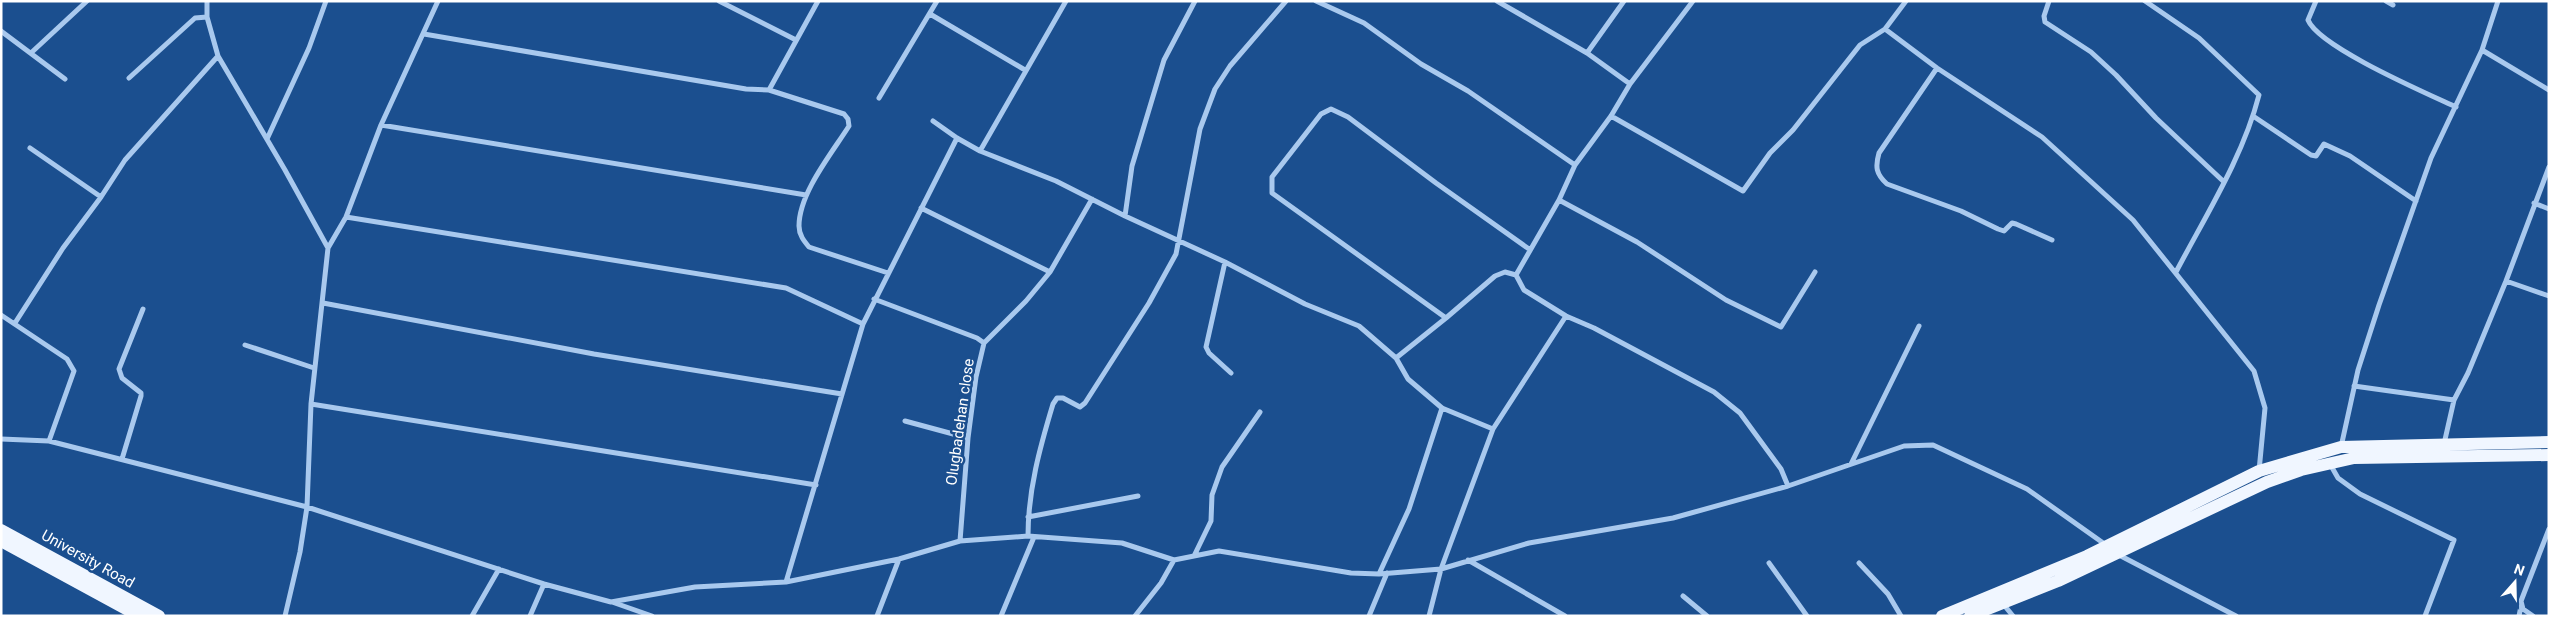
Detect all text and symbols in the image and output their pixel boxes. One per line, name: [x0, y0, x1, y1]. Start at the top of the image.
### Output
street label: Olugbadehan close: [942, 357, 978, 487]
street label: University Road: [38, 526, 138, 592]
north arrow: [2490, 557, 2540, 607]
text: N: [2512, 561, 2527, 579]

